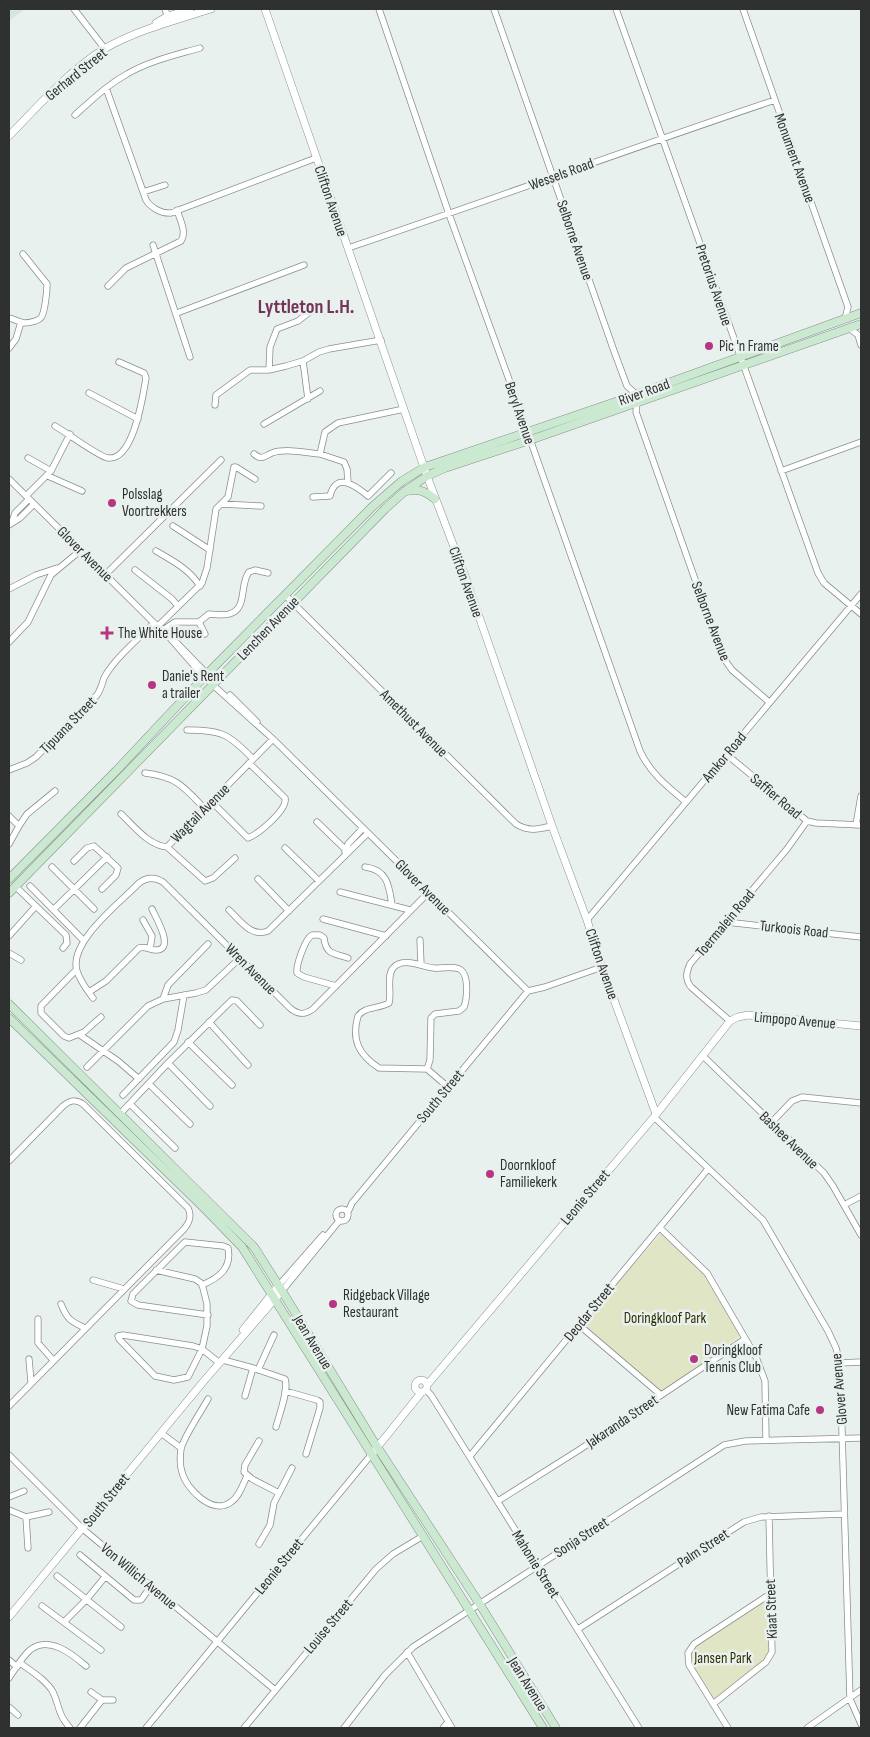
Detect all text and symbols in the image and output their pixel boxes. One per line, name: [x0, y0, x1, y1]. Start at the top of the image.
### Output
street label: Gerhard Street: [41, 43, 112, 105]
street label: Monument Avenue: [770, 111, 819, 205]
street label: Wessels Road: [526, 154, 596, 195]
street label: Clifton Avenue: [310, 163, 351, 239]
street label: Selborne Avenue: [552, 198, 597, 283]
street label: Pretorius Avenue: [691, 242, 736, 328]
district label: Lyttleton L.H.: [258, 295, 354, 319]
place label: Pic 'n Frame: [719, 337, 779, 356]
marker: Pic 'n Frame: [703, 340, 715, 352]
street label: River Road: [616, 374, 672, 410]
street label: Beryl Avenue: [500, 379, 539, 447]
place label: Polsslag Voortrekkers: [122, 485, 187, 521]
marker: Polsslag Voortrekkers: [106, 497, 118, 509]
street label: Glover Avenue: [53, 522, 117, 586]
street label: Clifton Avenue: [444, 544, 487, 620]
street label: Selborne Avenue: [687, 579, 734, 664]
street label: Lenchen Avenue: [233, 592, 304, 664]
place label: The White House: [118, 624, 202, 643]
marker: The White House: [100, 626, 114, 640]
place label: Danie's Rent a trailer: [162, 667, 225, 703]
marker: Danie's Rent a trailer: [146, 679, 158, 691]
street label: Amethust Avenue: [375, 685, 452, 761]
street label: Tipuana Street: [36, 692, 101, 758]
street label: Amkor Road: [697, 728, 751, 787]
street label: Saffier Road: [746, 769, 805, 823]
street label: Wagtail Avenue: [167, 780, 234, 847]
street label: Glover Avenue: [391, 855, 455, 919]
street label: Toermalein Road: [692, 886, 759, 961]
street label: Turkoois Road: [759, 916, 829, 943]
street label: Clifton Avenue: [581, 926, 622, 1002]
street label: Wren Avenue: [221, 940, 280, 999]
street label: Limpopo Avenue: [753, 1007, 837, 1034]
street label: South Street: [413, 1065, 468, 1127]
street label: Bashee Avenue: [755, 1107, 822, 1173]
place label: Doornkloof Familiekerk: [500, 1156, 557, 1192]
street label: Leonie Street: [557, 1165, 614, 1229]
marker: Doornkloof Familiekerk: [484, 1168, 496, 1180]
street label: Deodar Street: [560, 1279, 619, 1345]
place label: Ridgeback Village Restaurant: [343, 1286, 430, 1322]
marker: Ridgeback Village Restaurant: [327, 1298, 339, 1310]
park label: Doringkloof Park: [624, 1309, 707, 1328]
street label: Jean Avenue: [288, 1311, 336, 1373]
place label: Doringkloof Tennis Club: [704, 1341, 763, 1377]
marker: Doringkloof Tennis Club: [688, 1353, 700, 1365]
street label: Glover Avenue: [827, 1353, 852, 1425]
street label: Jakaranda Street: [582, 1390, 662, 1453]
place label: New Fatima Cafe: [726, 1401, 810, 1420]
marker: New Fatima Cafe: [814, 1404, 826, 1416]
street label: South Street: [79, 1469, 134, 1531]
street label: Sonja Street: [550, 1512, 613, 1562]
street label: Palm Street: [674, 1524, 733, 1572]
street label: Mahonie Street: [507, 1527, 564, 1602]
street label: Leonie Street: [251, 1534, 308, 1598]
street label: Von Willich Avenue: [97, 1539, 181, 1614]
street label: Kiaat Street: [761, 1578, 782, 1639]
street label: Louise Street: [300, 1595, 357, 1658]
park label: Jansen Park: [693, 1649, 752, 1668]
street label: Jean Avenue: [503, 1653, 552, 1715]

